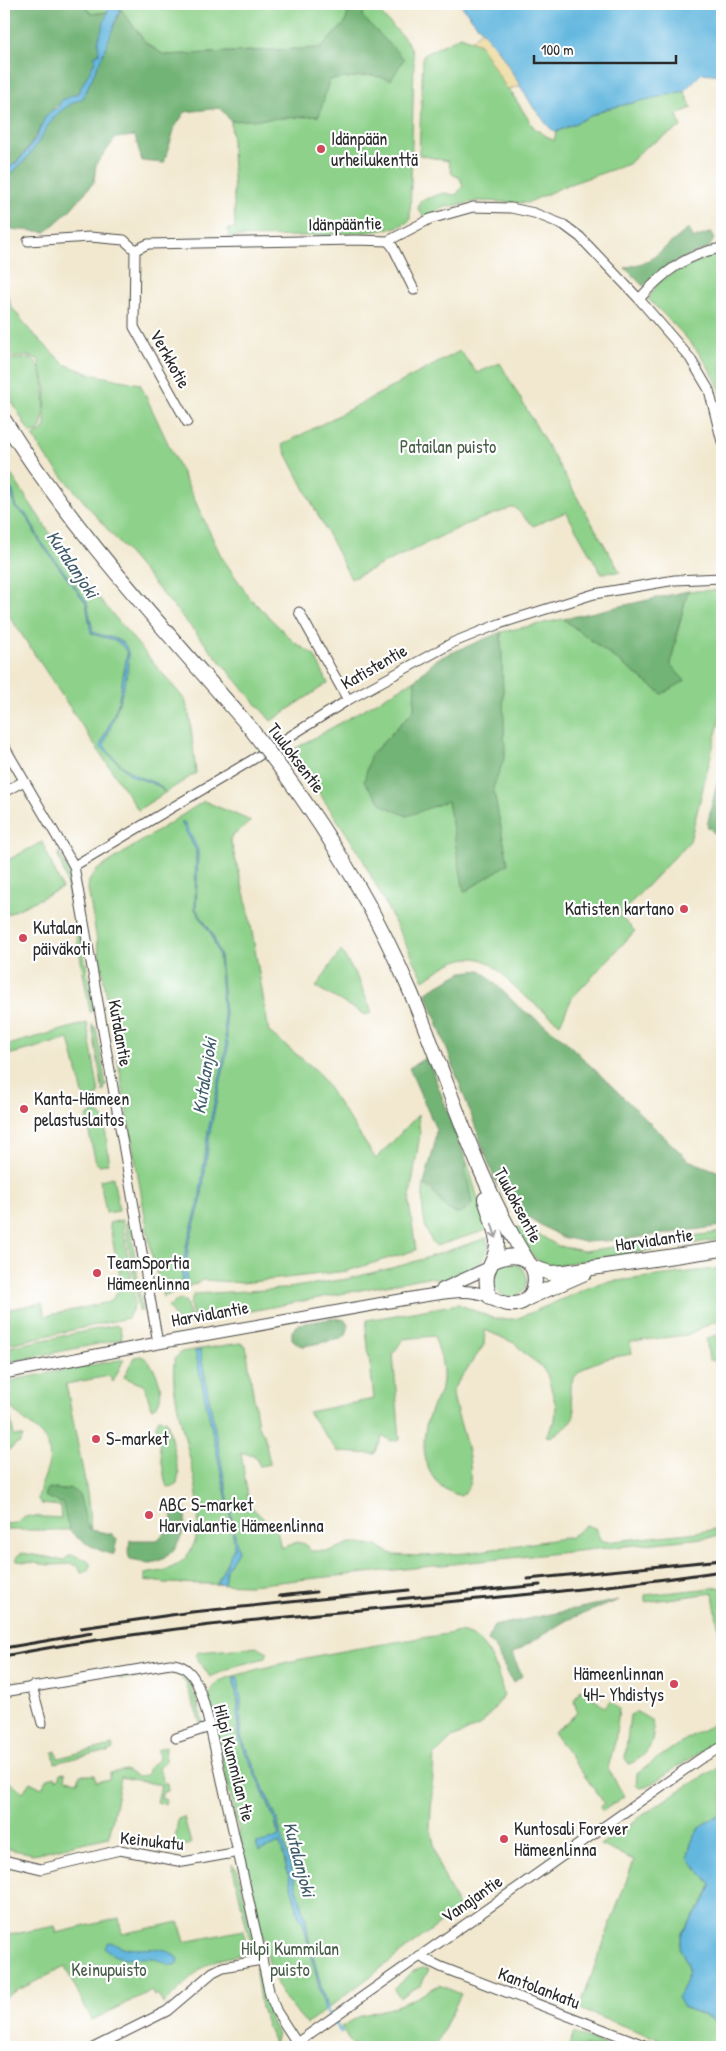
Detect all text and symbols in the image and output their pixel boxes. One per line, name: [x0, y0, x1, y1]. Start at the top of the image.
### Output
scale bar: [534, 32, 676, 64]
text: 100 m: [541, 39, 574, 60]
place label: Idänpään urheilukenttä: [331, 126, 418, 172]
marker: Idänpään urheilukenttä: [315, 143, 327, 155]
street label: Idänpääntie: [308, 210, 382, 237]
street label: Verkkotie: [144, 325, 197, 393]
park label: Patailan puisto: [400, 434, 496, 459]
water label: Kutalanjoki: [41, 525, 106, 605]
street label: Katistentie: [336, 638, 411, 696]
street label: Tuuloksentie: [262, 717, 331, 798]
place label: Katisten kartano: [565, 896, 674, 921]
marker: Katisten kartano: [678, 903, 690, 915]
place label: Kutalan päiväkoti: [33, 915, 91, 961]
marker: Kutalan päiväkoti: [17, 932, 29, 944]
street label: Kutalantie: [102, 998, 139, 1068]
water label: Kutalanjoki: [185, 1034, 223, 1116]
place label: Kanta-Hämeen pelastuslaitos: [34, 1086, 129, 1132]
marker: Kanta-Hämeen pelastuslaitos: [18, 1103, 30, 1115]
street label: Tuuloksentie: [488, 1163, 549, 1247]
one-way arrow: [489, 1222, 499, 1238]
street label: Harvialantie: [614, 1222, 694, 1257]
place label: TeamSportia Hämeenlinna: [107, 1250, 189, 1296]
marker: TeamSportia Hämeenlinna: [91, 1267, 103, 1279]
street label: Harvialantie: [169, 1294, 251, 1333]
place label: S-market: [106, 1426, 169, 1451]
marker: S-market: [90, 1433, 102, 1445]
place label: ABC S-market Harvialantie Hämeenlinna: [159, 1492, 324, 1538]
marker: ABC S-market Harvialantie Hämeenlinna: [143, 1509, 155, 1521]
place label: Hämeenlinnan 4H- Yhdistys: [574, 1661, 664, 1707]
marker: Hämeenlinnan 4H- Yhdistys: [668, 1678, 680, 1690]
street label: Hilpi Kummilan tie: [208, 1702, 261, 1824]
place label: Kuntosali Forever Hämeenlinna: [514, 1816, 629, 1862]
water label: Kutalanjoki: [277, 1819, 323, 1901]
street label: Keinukatu: [119, 1825, 185, 1856]
marker: Kuntosali Forever Hämeenlinna: [498, 1833, 510, 1845]
street label: Vanajantie: [436, 1869, 507, 1929]
park label: Hilpi Kummilan puisto: [241, 1936, 339, 1982]
park label: Keinupuisto: [71, 1957, 147, 1982]
street label: Kantolankatu: [495, 1960, 584, 2015]

